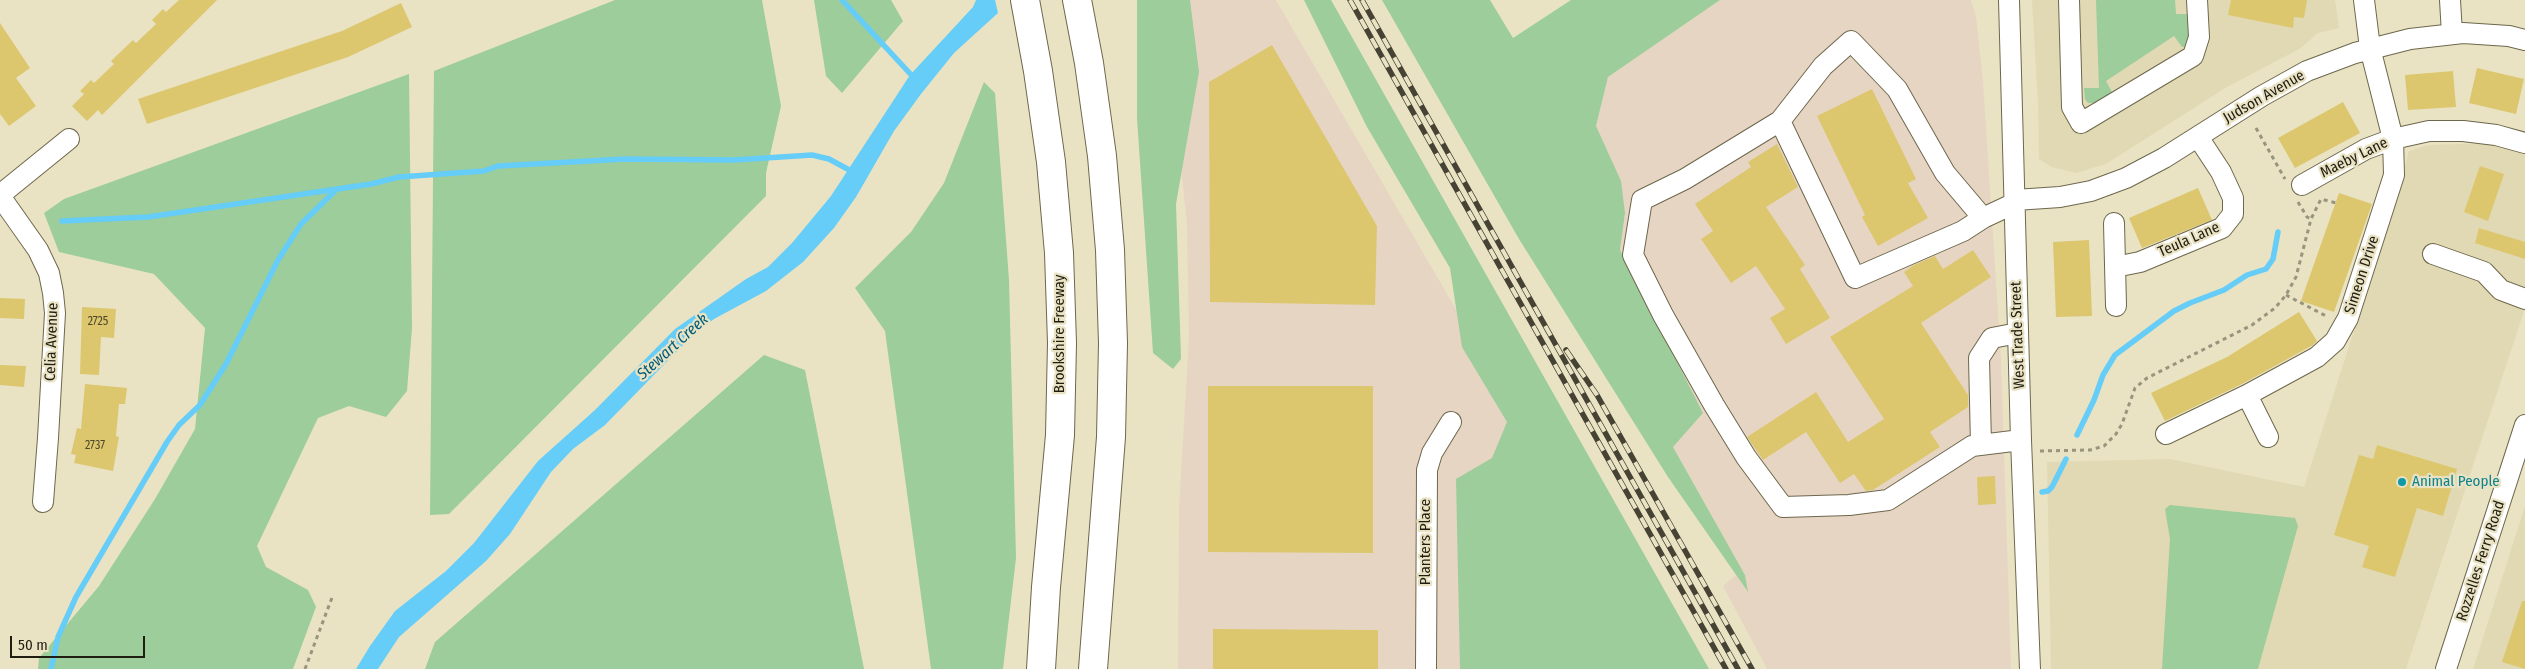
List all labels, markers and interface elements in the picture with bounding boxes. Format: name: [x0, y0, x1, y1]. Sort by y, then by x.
street label: Judson Avenue: [2220, 67, 2308, 127]
street label: Maeby Lane: [2317, 134, 2391, 182]
street label: Teula Lane: [2155, 218, 2223, 262]
street label: Simeon Drive: [2341, 234, 2383, 316]
street label: Brookshire Freeway: [1051, 275, 1069, 393]
street label: West Trade Street: [2007, 281, 2029, 389]
street label: Celia Avenue: [42, 302, 62, 382]
water label: Stewart Creek: [633, 310, 713, 384]
house number: 2725: [88, 315, 108, 329]
house number: 2737: [85, 439, 105, 453]
place label: Animal People: [2412, 473, 2500, 491]
marker: Animal People: [2396, 476, 2408, 488]
street label: Planters Place: [1417, 499, 1435, 585]
street label: Rozzelles Ferry Road: [2453, 499, 2509, 623]
scale bar: [12, 626, 148, 658]
text: 50 m: [18, 636, 48, 654]

